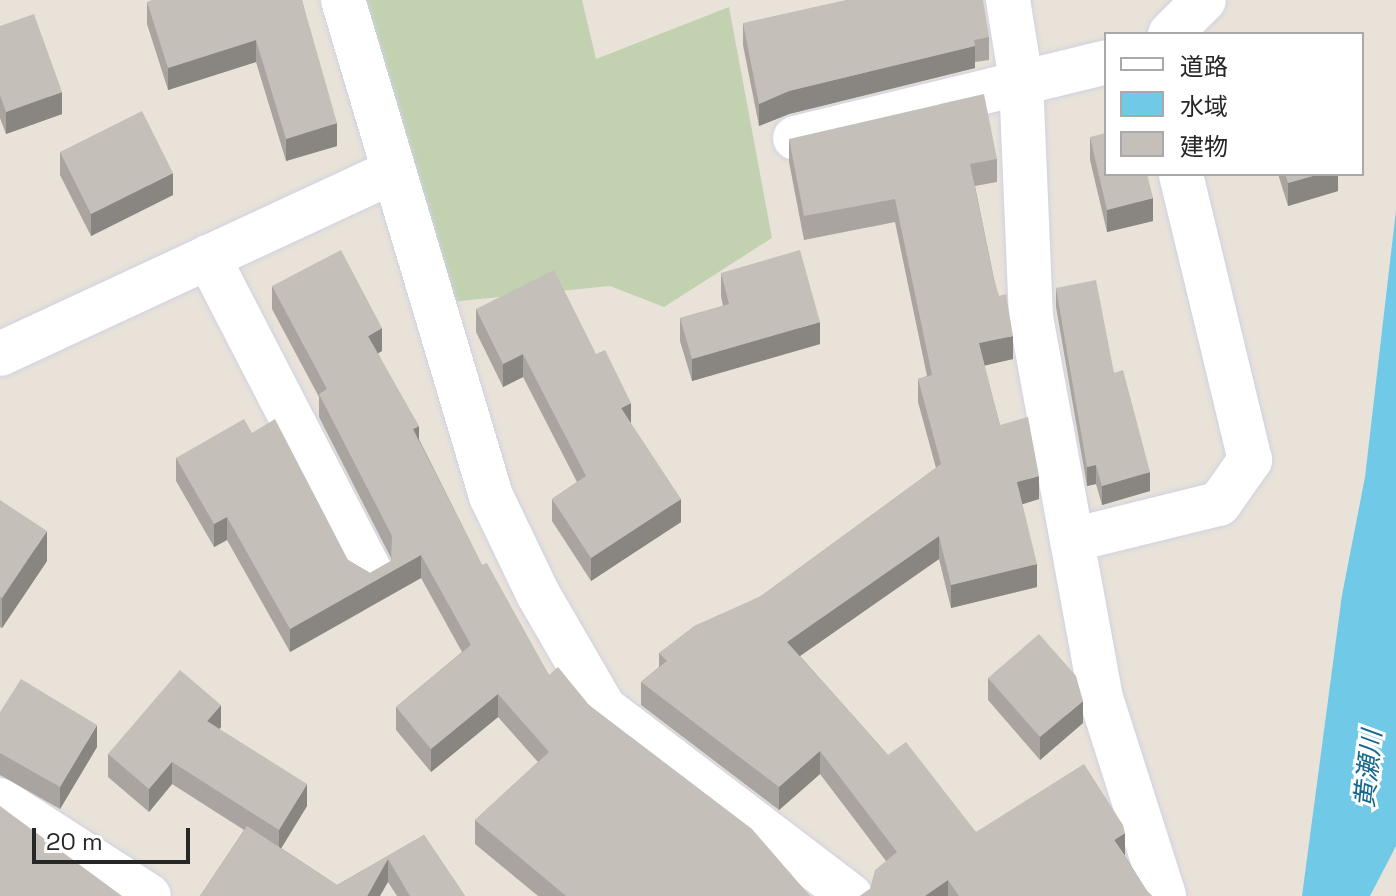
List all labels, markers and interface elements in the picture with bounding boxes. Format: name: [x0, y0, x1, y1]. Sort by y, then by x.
legend: [1104, 32, 1364, 176]
text: 道路: [1180, 51, 1228, 82]
text: 水域: [1180, 91, 1228, 122]
text: 建物: [1180, 131, 1228, 162]
water label: 黄瀬川: [1349, 729, 1389, 809]
scale bar: [36, 812, 194, 862]
text: 20 m: [46, 826, 103, 857]

